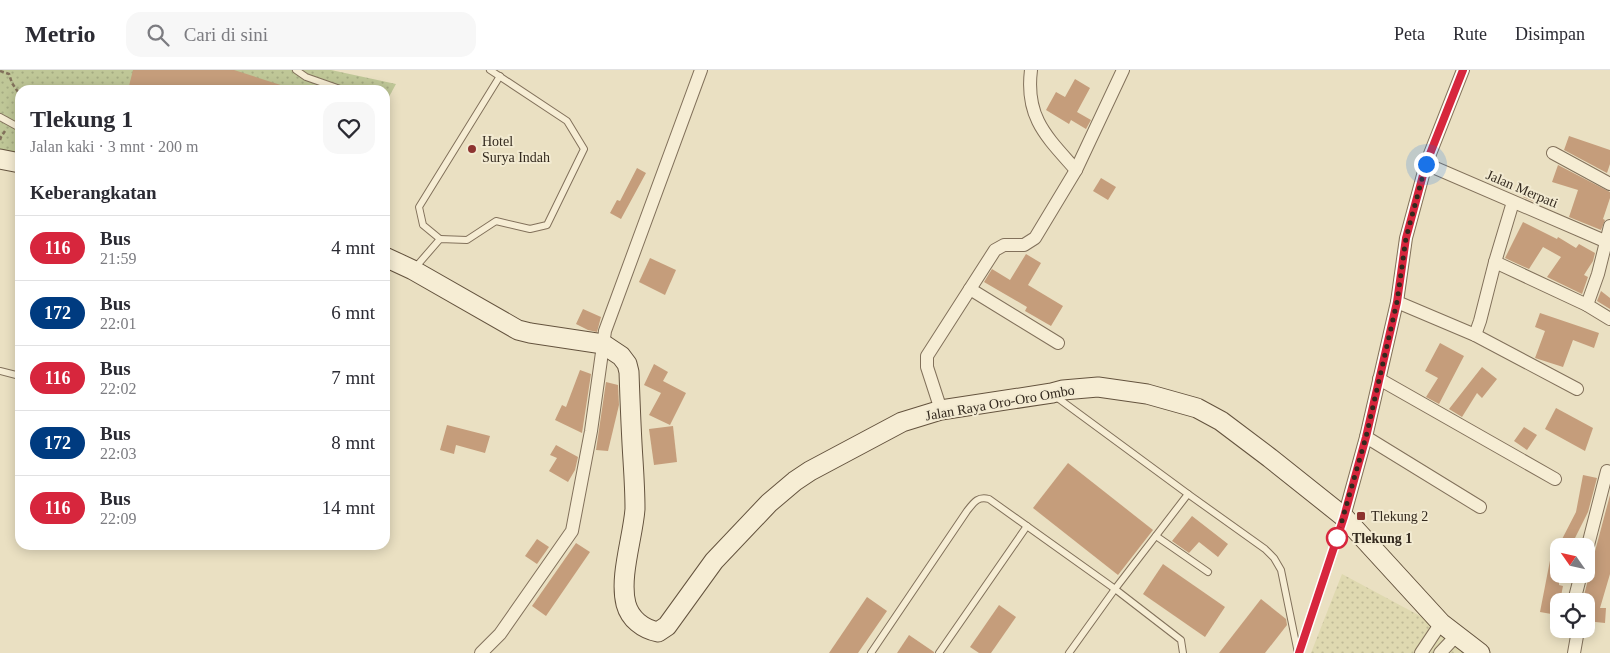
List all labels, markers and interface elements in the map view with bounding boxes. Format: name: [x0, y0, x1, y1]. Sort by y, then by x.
search box: [126, 12, 476, 57]
text: Metrio: [25, 21, 96, 47]
icon: search: [144, 21, 172, 49]
text: Cari di sini: [184, 24, 268, 45]
text: Peta: [1394, 24, 1425, 44]
text: Rute: [1453, 24, 1487, 44]
text: Disimpan: [1515, 24, 1585, 44]
button: heart: [323, 102, 375, 154]
text: Tlekung 1: [30, 106, 133, 132]
place label: Hotel Surya Indah: [482, 134, 550, 165]
text: Jalan kaki · 3 mnt · 200 m: [30, 138, 198, 155]
marker: Hotel Surya Indah: [466, 143, 478, 155]
your location: [1414, 152, 1439, 177]
street label: Jalan Merpati: [1484, 167, 1560, 211]
text: Keberangkatan: [30, 182, 157, 203]
text: Bus: [100, 228, 131, 249]
text: 4 mnt: [331, 237, 375, 258]
text: 116: [44, 238, 71, 258]
text: 21:59: [100, 250, 136, 267]
text: Bus: [100, 293, 131, 314]
text: 6 mnt: [331, 302, 375, 323]
text: 172: [44, 303, 71, 323]
text: 22:01: [100, 315, 136, 332]
text: Bus: [100, 358, 131, 379]
text: 7 mnt: [331, 367, 375, 388]
text: 116: [44, 368, 71, 388]
text: 22:02: [100, 380, 136, 397]
street label: Jalan Raya Oro-Oro Ombo: [924, 382, 1076, 424]
text: Bus: [100, 423, 131, 444]
text: 8 mnt: [331, 432, 375, 453]
text: 172: [44, 433, 71, 453]
text: 22:03: [100, 445, 136, 462]
text: Bus: [100, 488, 131, 509]
text: 14 mnt: [322, 497, 375, 518]
text: 116: [44, 498, 71, 518]
place label: Tlekung 2: [1371, 509, 1428, 524]
text: 22:09: [100, 510, 136, 527]
marker: Tlekung 2: [1355, 510, 1367, 522]
marker: Tlekung 1: [1326, 527, 1348, 549]
place label: Tlekung 1: [1352, 531, 1412, 546]
north arrow: [1550, 538, 1595, 582]
map controls: [1550, 538, 1595, 638]
button: locate: [1550, 593, 1595, 638]

